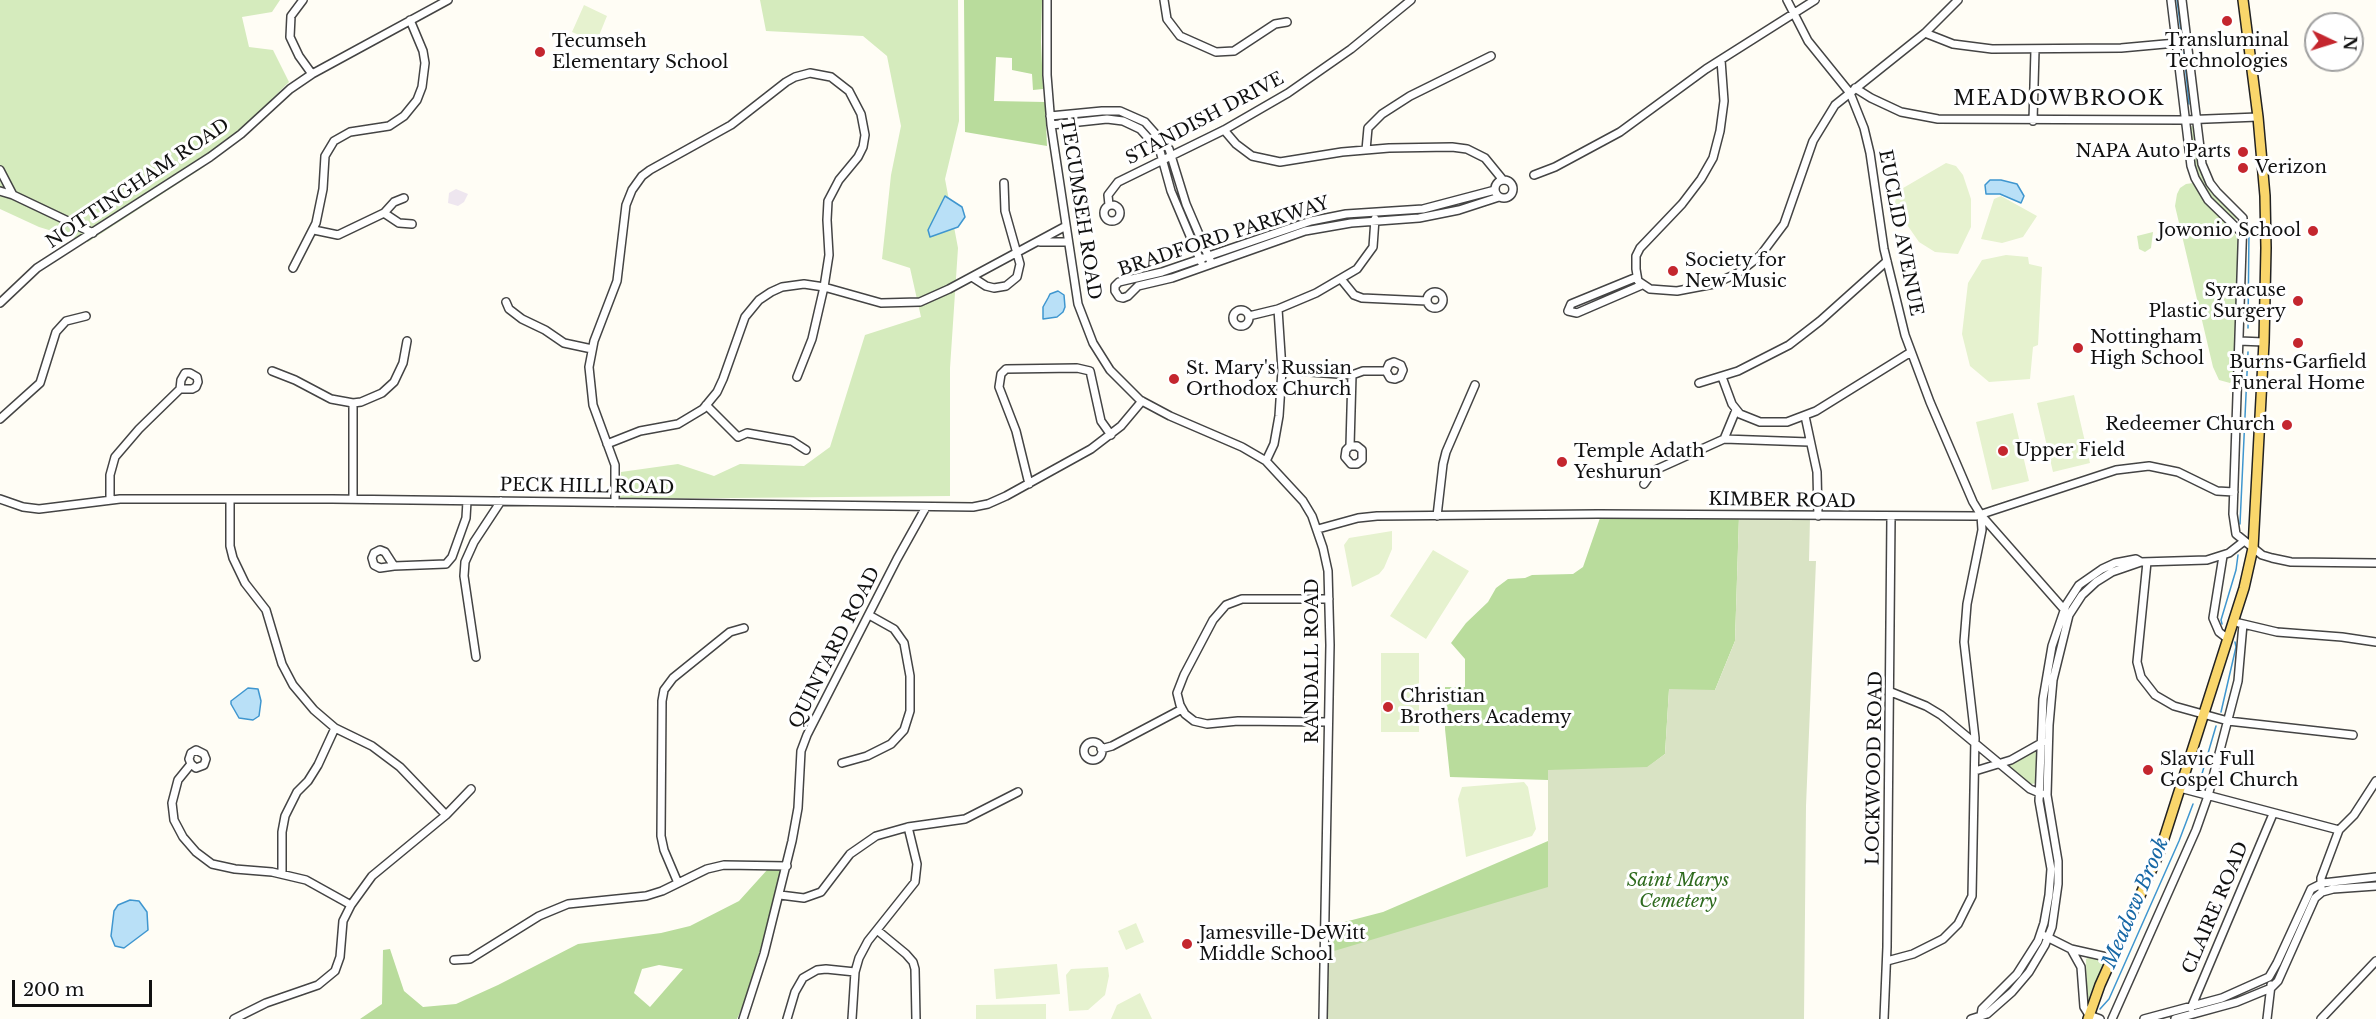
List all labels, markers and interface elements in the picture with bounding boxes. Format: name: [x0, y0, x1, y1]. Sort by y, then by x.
north arrow: [2304, 12, 2364, 72]
marker: Transluminal Technologies: [2220, 14, 2234, 28]
place label: Transluminal Technologies: [2165, 30, 2289, 72]
place label: Tecumseh Elementary School: [552, 31, 728, 74]
text: N: [2339, 35, 2360, 51]
marker: Tecumseh Elementary School: [533, 45, 547, 59]
street label: STANDISH DRIVE: [1122, 68, 1288, 170]
district label: MEADOWBROOK: [1953, 87, 2165, 111]
street label: NOTTINGHAM ROAD: [42, 115, 234, 253]
street label: TECUMSEH ROAD: [1055, 117, 1105, 301]
place label: NAPA Auto Parts: [2076, 141, 2231, 163]
marker: NAPA Auto Parts: [2236, 145, 2250, 159]
street label: EUCLID AVENUE: [1873, 148, 1927, 318]
place label: Verizon: [2255, 157, 2327, 179]
marker: Verizon: [2236, 161, 2250, 175]
street label: BRADFORD PARKWAY: [1116, 193, 1332, 281]
place label: Jowonio School: [2158, 220, 2301, 242]
marker: Jowonio School: [2306, 224, 2320, 238]
place label: Society for New Music: [1685, 250, 1787, 292]
marker: Society for New Music: [1666, 264, 1680, 278]
place label: Syracuse Plastic Surgery: [2149, 280, 2286, 322]
marker: Syracuse Plastic Surgery: [2291, 294, 2305, 308]
place label: Nottingham High School: [2090, 327, 2204, 370]
marker: Burns-Garfield Funeral Home: [2291, 336, 2305, 350]
marker: Nottingham High School: [2071, 341, 2085, 355]
place label: Burns-Garfield Funeral Home: [2229, 352, 2367, 394]
place label: St. Mary's Russian Orthodox Church: [1186, 358, 1352, 400]
marker: St. Mary's Russian Orthodox Church: [1167, 372, 1181, 386]
place label: Redeemer Church: [2105, 414, 2275, 436]
marker: Redeemer Church: [2280, 418, 2294, 432]
place label: Upper Field: [2015, 440, 2125, 462]
place label: Temple Adath Yeshurun: [1574, 441, 1705, 484]
marker: Upper Field: [1996, 444, 2010, 458]
marker: Temple Adath Yeshurun: [1555, 455, 1569, 469]
street label: PECK HILL ROAD: [499, 475, 675, 499]
street label: KIMBER ROAD: [1708, 489, 1856, 513]
street label: QUINTARD ROAD: [785, 564, 885, 732]
street label: RANDALL ROAD: [1302, 578, 1324, 744]
street label: LOCKWOOD ROAD: [1863, 671, 1887, 865]
place label: Christian Brothers Academy: [1400, 686, 1572, 728]
marker: Christian Brothers Academy: [1381, 700, 1395, 714]
place label: Slavic Full Gospel Church: [2160, 749, 2298, 792]
marker: Slavic Full Gospel Church: [2141, 763, 2155, 777]
water label: Meadow Brook: [2098, 834, 2174, 972]
street label: CLAIRE ROAD: [2178, 839, 2254, 977]
park label: Saint Marys Cemetery: [1627, 870, 1729, 912]
place label: Jamesville-DeWitt Middle School: [1199, 923, 1366, 966]
marker: Jamesville-DeWitt Middle School: [1180, 937, 1194, 951]
scale bar: [15, 968, 154, 1006]
text: 200 m: [23, 979, 84, 1001]

